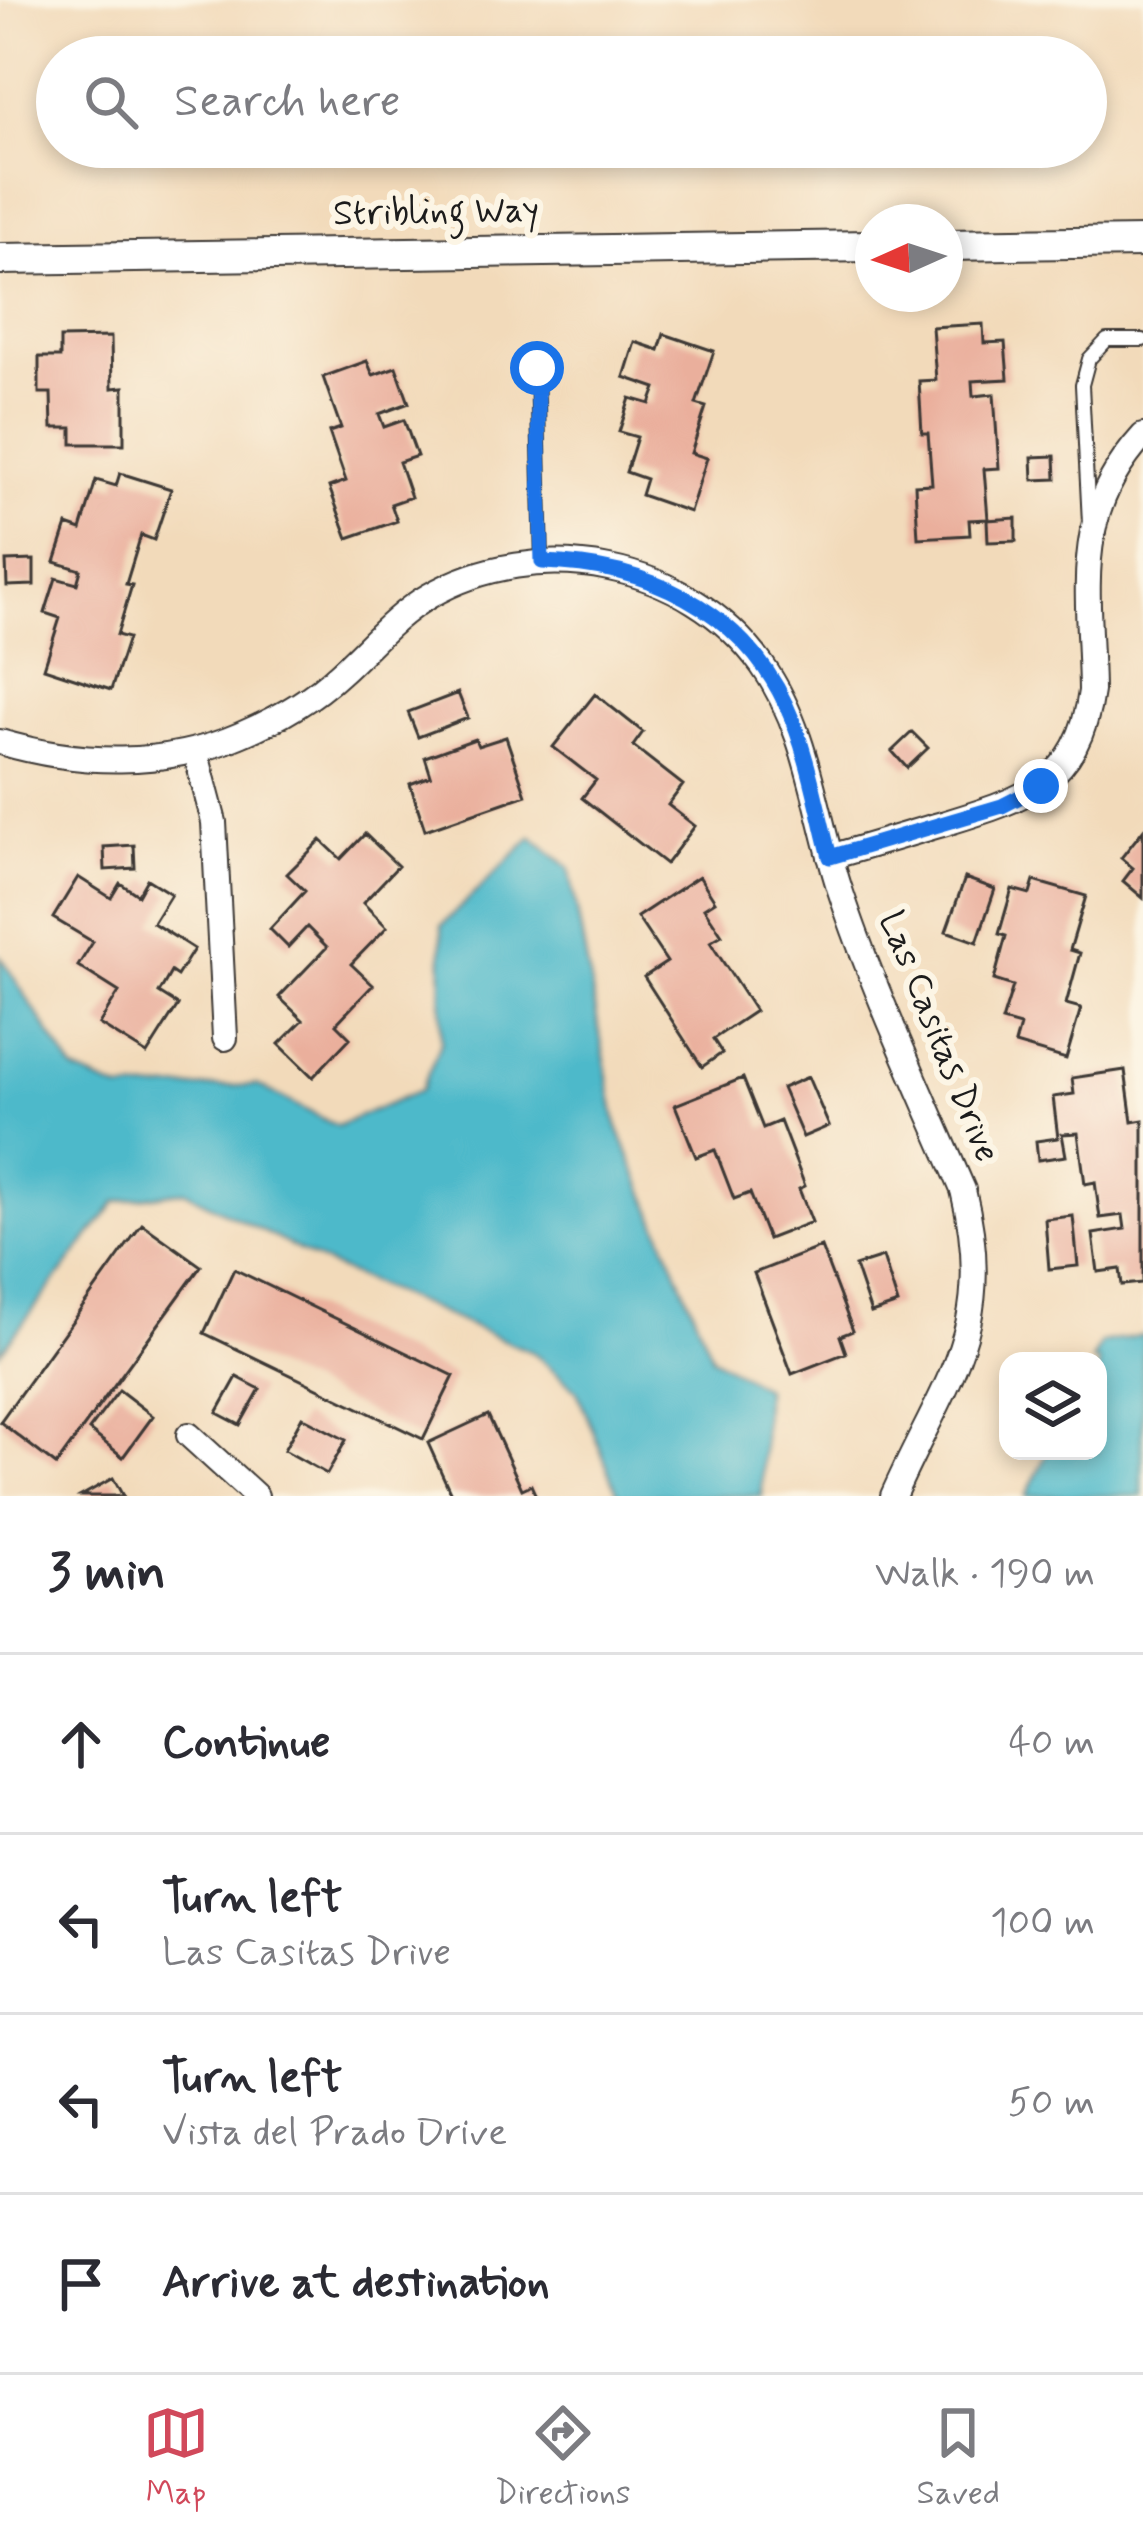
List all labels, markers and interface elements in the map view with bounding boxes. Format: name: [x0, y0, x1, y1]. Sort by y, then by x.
search box: [36, 36, 1107, 168]
icon: search: [78, 69, 144, 135]
text: Search here: [174, 73, 401, 132]
street label: Stribling Way: [333, 188, 539, 241]
north arrow: [855, 204, 963, 312]
route start: [510, 341, 564, 395]
route end: [1014, 759, 1068, 813]
street label: Las Casitas Drive: [866, 905, 1010, 1169]
map controls: [999, 1352, 1107, 1460]
button: layers: [999, 1352, 1107, 1460]
text: 3 min: [48, 1541, 166, 1607]
text: Walk · 190 m: [875, 1549, 1095, 1600]
icon: ahead: [48, 1711, 114, 1777]
text: Continue: [162, 1714, 330, 1773]
text: 40 m: [1008, 1718, 1095, 1769]
text: Turn left: [162, 1869, 342, 1928]
icon: left: [48, 1891, 114, 1957]
text: 100 m: [990, 1898, 1095, 1949]
text: Las Casitas Drive: [162, 1928, 451, 1979]
text: Turn left: [162, 2049, 342, 2108]
icon: left: [48, 2071, 114, 2137]
text: 50 m: [1008, 2078, 1095, 2129]
text: Vista del Prado Drive: [162, 2108, 507, 2159]
icon: arrive: [48, 2251, 114, 2317]
text: Arrive at destination: [162, 2254, 550, 2313]
tab: Map: [143, 2400, 209, 2516]
tab: Directions: [495, 2400, 631, 2516]
tab: Saved: [917, 2400, 1000, 2516]

